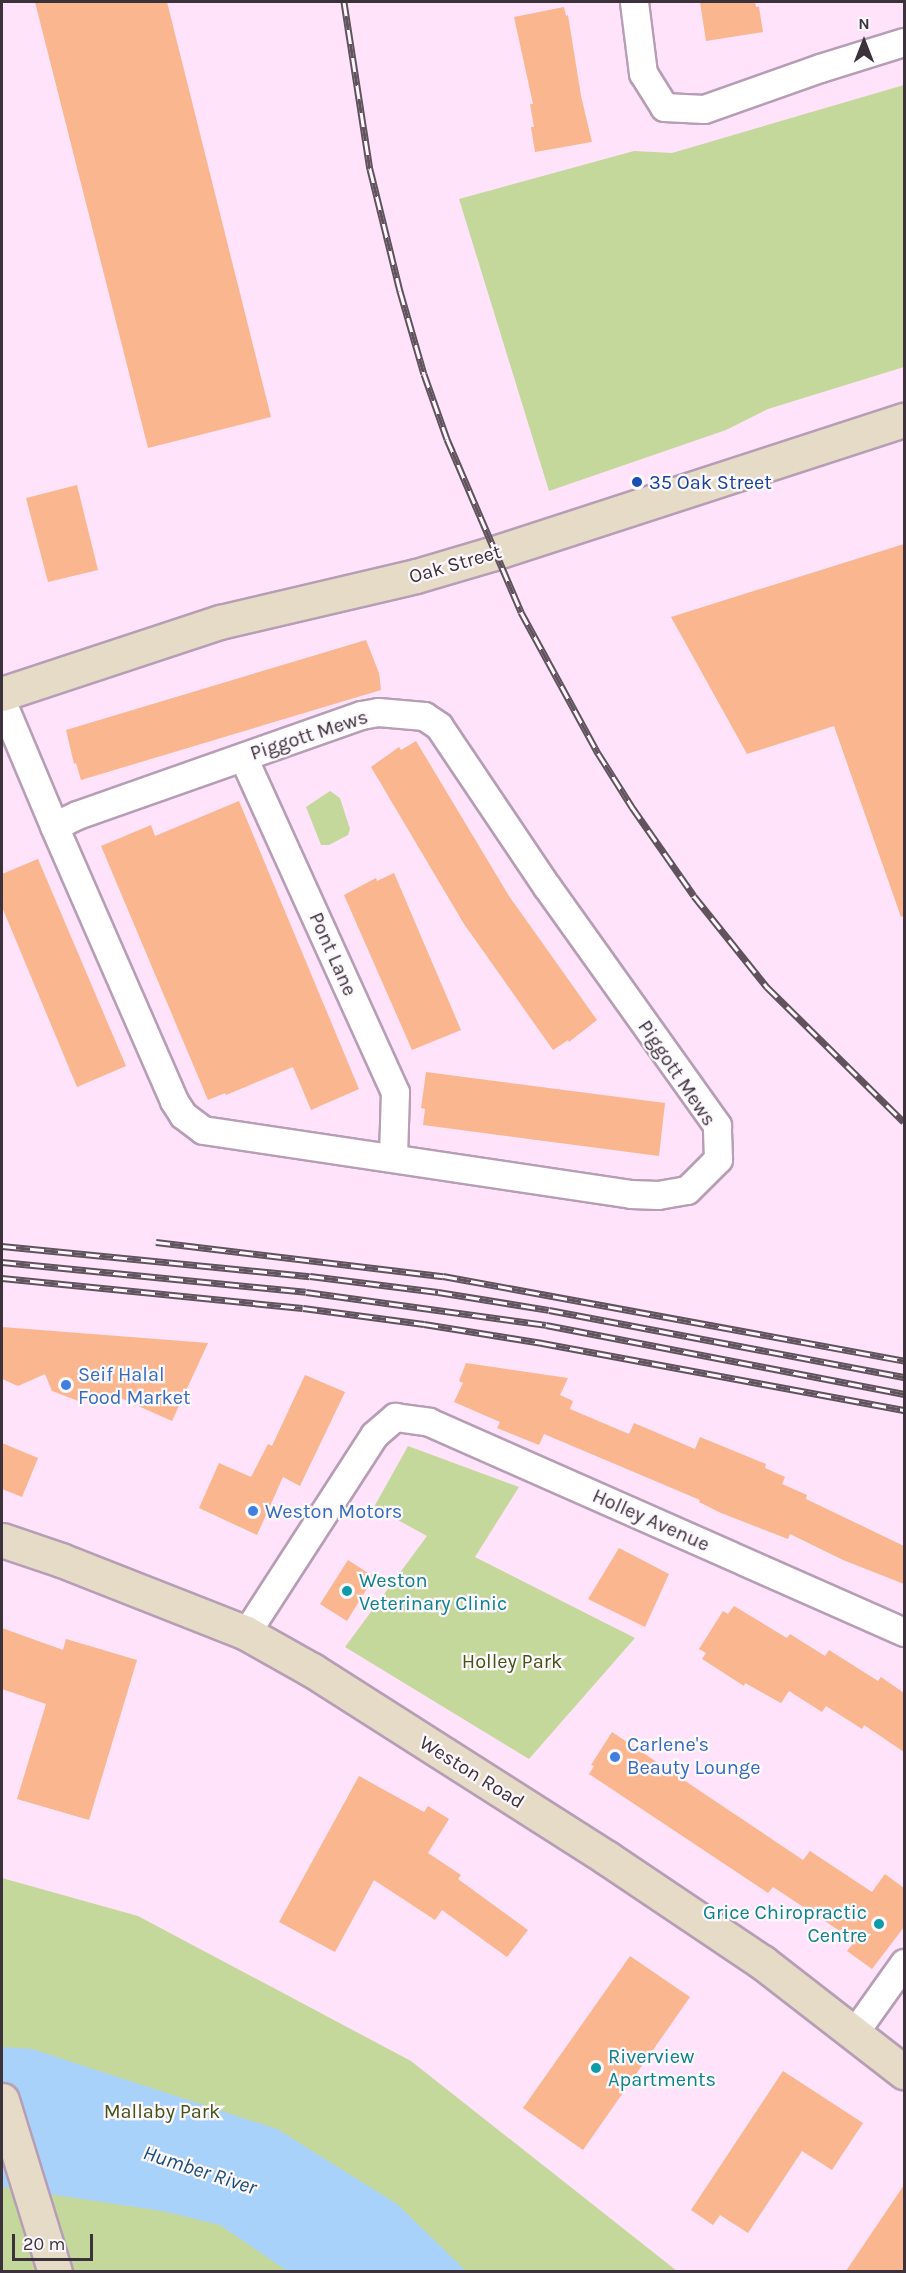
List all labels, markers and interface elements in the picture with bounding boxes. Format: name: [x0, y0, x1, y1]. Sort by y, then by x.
north arrow: [834, 12, 894, 72]
text: N: [858, 14, 870, 33]
place label: 35 Oak Street: [649, 470, 772, 494]
marker: 35 Oak Street: [630, 475, 644, 489]
street label: Oak Street: [406, 539, 504, 589]
street label: Piggott Mews: [247, 705, 371, 765]
street label: Pont Lane: [304, 908, 362, 1000]
street label: Piggott Mews: [633, 1015, 721, 1131]
place label: Seif Halal Food Market: [78, 1362, 191, 1409]
marker: Seif Halal Food Market: [59, 1378, 73, 1392]
street label: Holley Avenue: [589, 1483, 713, 1557]
place label: Weston Motors: [265, 1499, 402, 1523]
marker: Weston Motors: [246, 1504, 260, 1518]
place label: Weston Veterinary Clinic: [359, 1568, 507, 1615]
marker: Weston Veterinary Clinic: [340, 1584, 354, 1598]
park label: Holley Park: [462, 1649, 562, 1673]
street label: Weston Road: [415, 1730, 529, 1814]
place label: Carlene's Beauty Lounge: [627, 1733, 760, 1780]
marker: Carlene's Beauty Lounge: [608, 1750, 622, 1764]
place label: Grice Chiropractic Centre: [703, 1900, 867, 1947]
marker: Grice Chiropractic Centre: [872, 1917, 886, 1931]
place label: Riverview Apartments: [608, 2044, 716, 2091]
marker: Riverview Apartments: [589, 2061, 603, 2075]
park label: Mallaby Park: [104, 2099, 220, 2123]
water label: Humber River: [140, 2140, 260, 2200]
scale bar: [15, 2222, 96, 2260]
text: 20 m: [23, 2233, 65, 2255]

